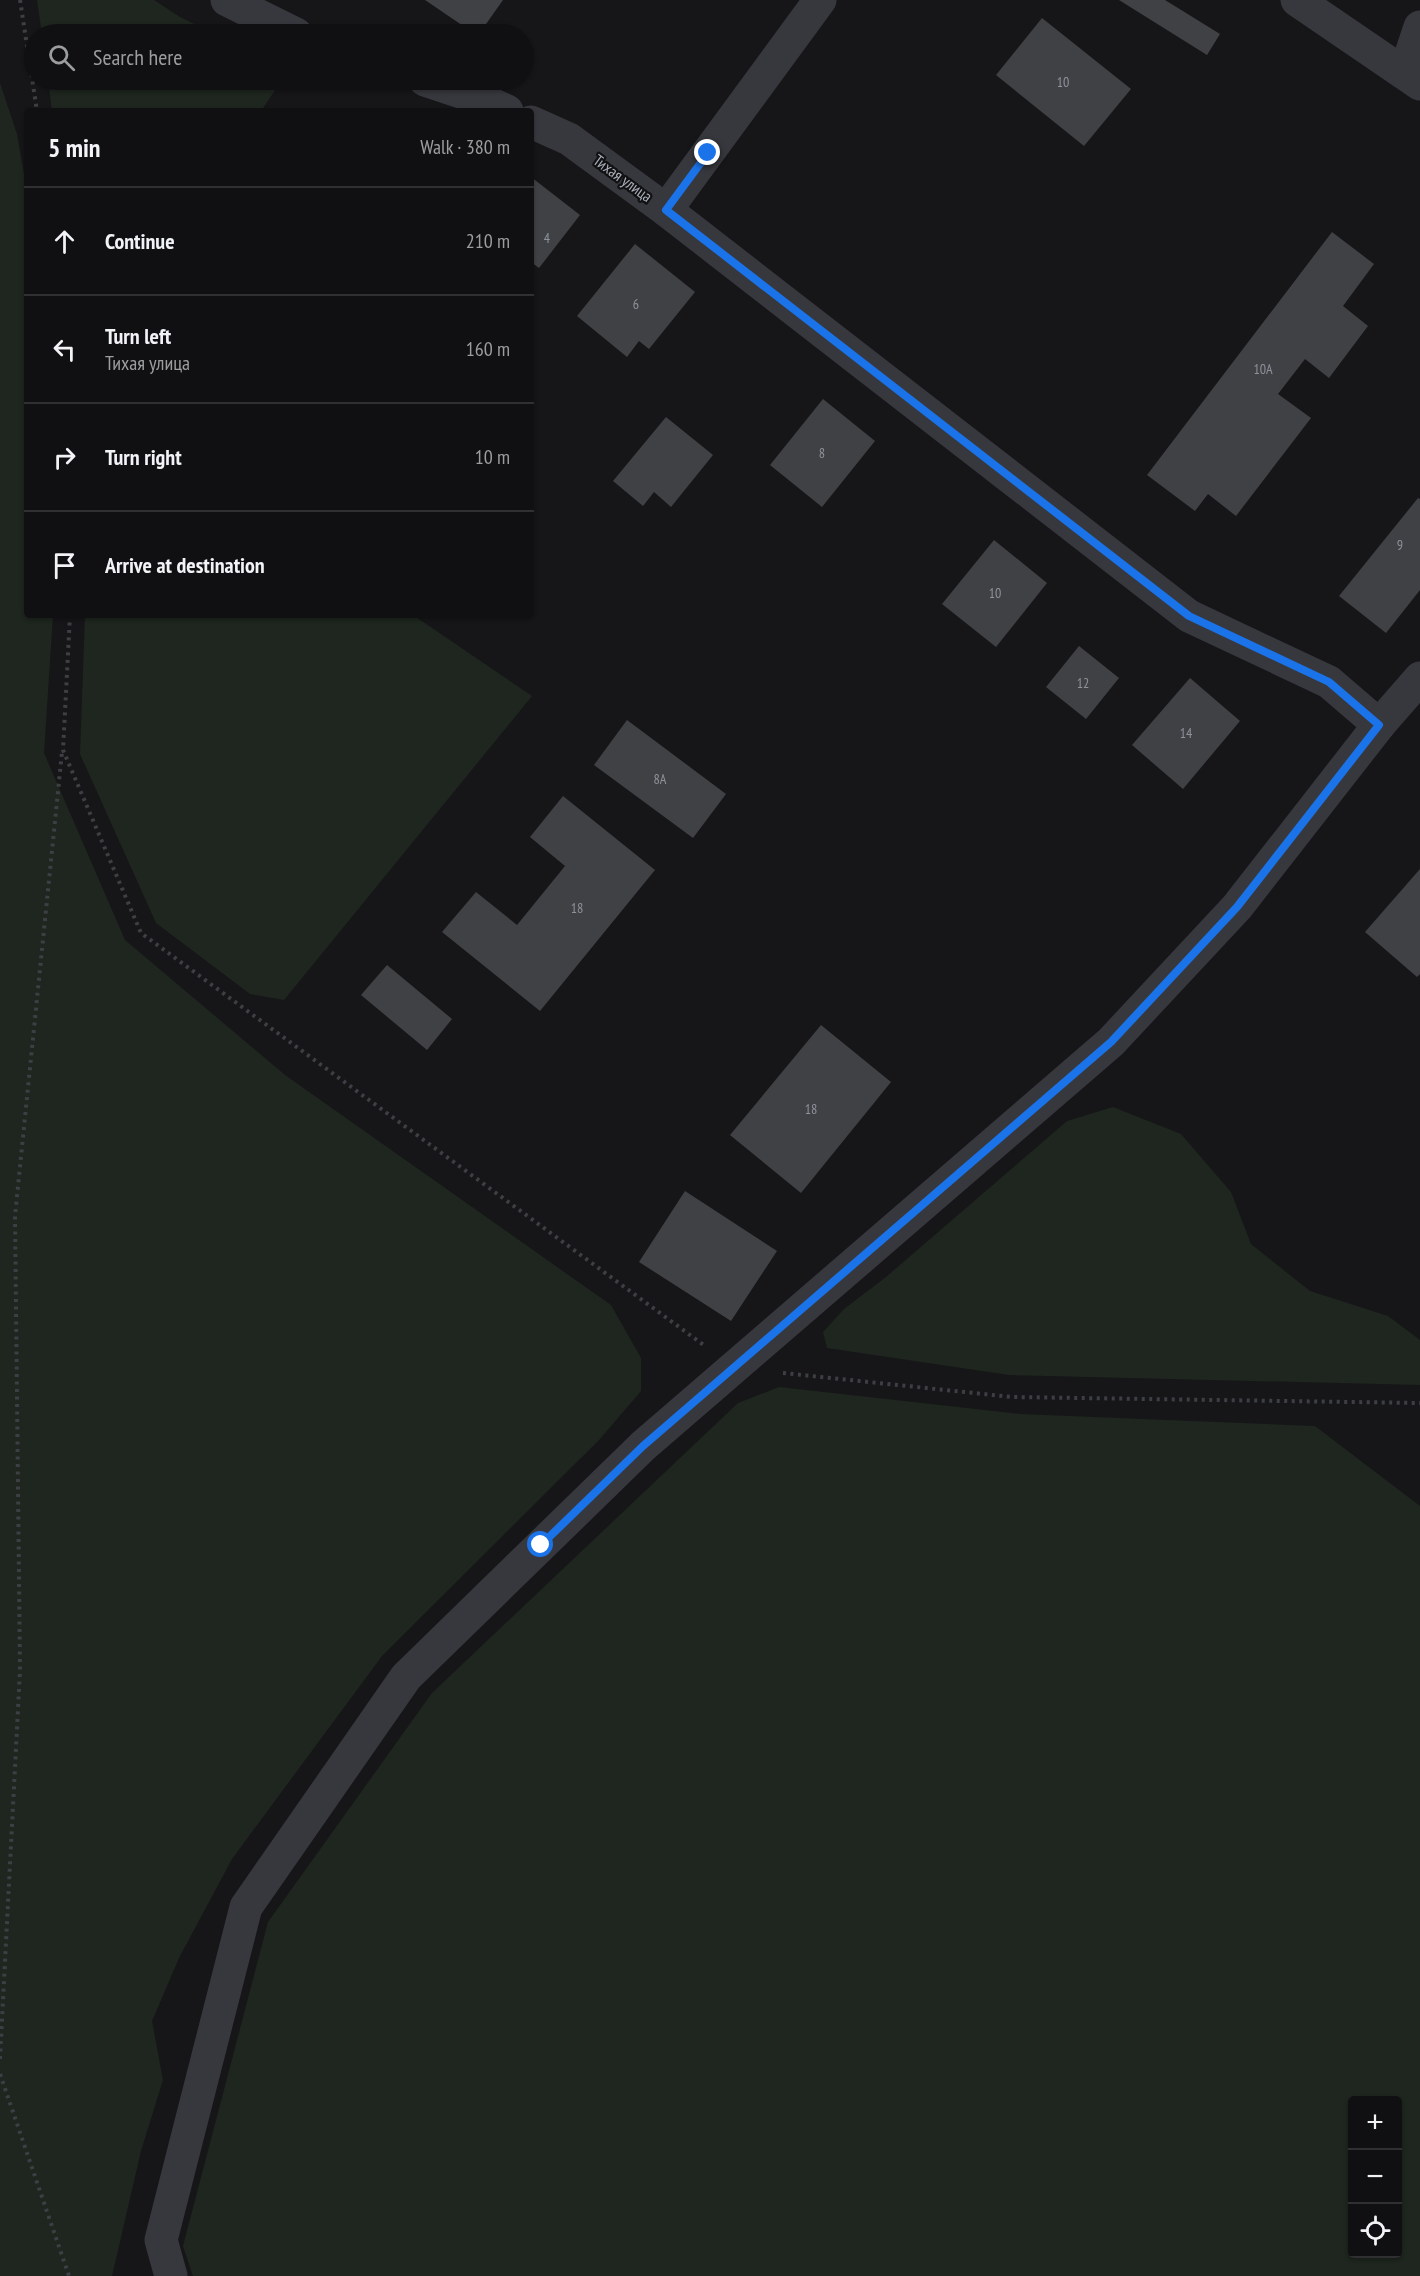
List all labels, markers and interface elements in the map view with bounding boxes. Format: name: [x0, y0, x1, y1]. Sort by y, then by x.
search box: [24, 24, 534, 90]
icon: search: [45, 41, 78, 74]
text: Search here: [93, 43, 182, 71]
house number: 10: [1057, 73, 1069, 91]
text: 5 min: [48, 131, 101, 164]
text: Walk · 380 m: [420, 134, 510, 160]
route end: [694, 139, 720, 165]
street label: Тихая улица: [590, 150, 656, 206]
icon: ahead: [48, 225, 81, 258]
text: Continue: [105, 227, 175, 255]
text: 210 m: [466, 228, 510, 254]
house number: 4: [544, 229, 551, 247]
house number: 6: [633, 295, 639, 313]
text: Turn left: [105, 322, 171, 350]
icon: left: [48, 333, 81, 366]
text: 160 m: [466, 336, 510, 362]
text: Тихая улица: [105, 350, 190, 376]
house number: 10А: [1253, 360, 1273, 378]
icon: right: [48, 441, 81, 474]
text: Turn right: [105, 443, 182, 471]
text: 10 m: [475, 444, 510, 470]
house number: 8: [819, 444, 825, 462]
house number: 9: [1397, 536, 1403, 554]
icon: arrive: [48, 549, 81, 582]
text: Arrive at destination: [105, 551, 265, 579]
house number: 10: [989, 584, 1001, 602]
house number: 12: [1077, 674, 1089, 692]
house number: 14: [1180, 724, 1193, 742]
house number: 8А: [654, 770, 667, 788]
house number: 18: [571, 899, 583, 917]
house number: 18: [805, 1100, 817, 1118]
route start: [527, 1531, 553, 1557]
map controls: [1348, 2096, 1402, 2258]
button: +: [1348, 2096, 1402, 2150]
button: −: [1348, 2150, 1402, 2204]
button: locate: [1348, 2204, 1402, 2258]

